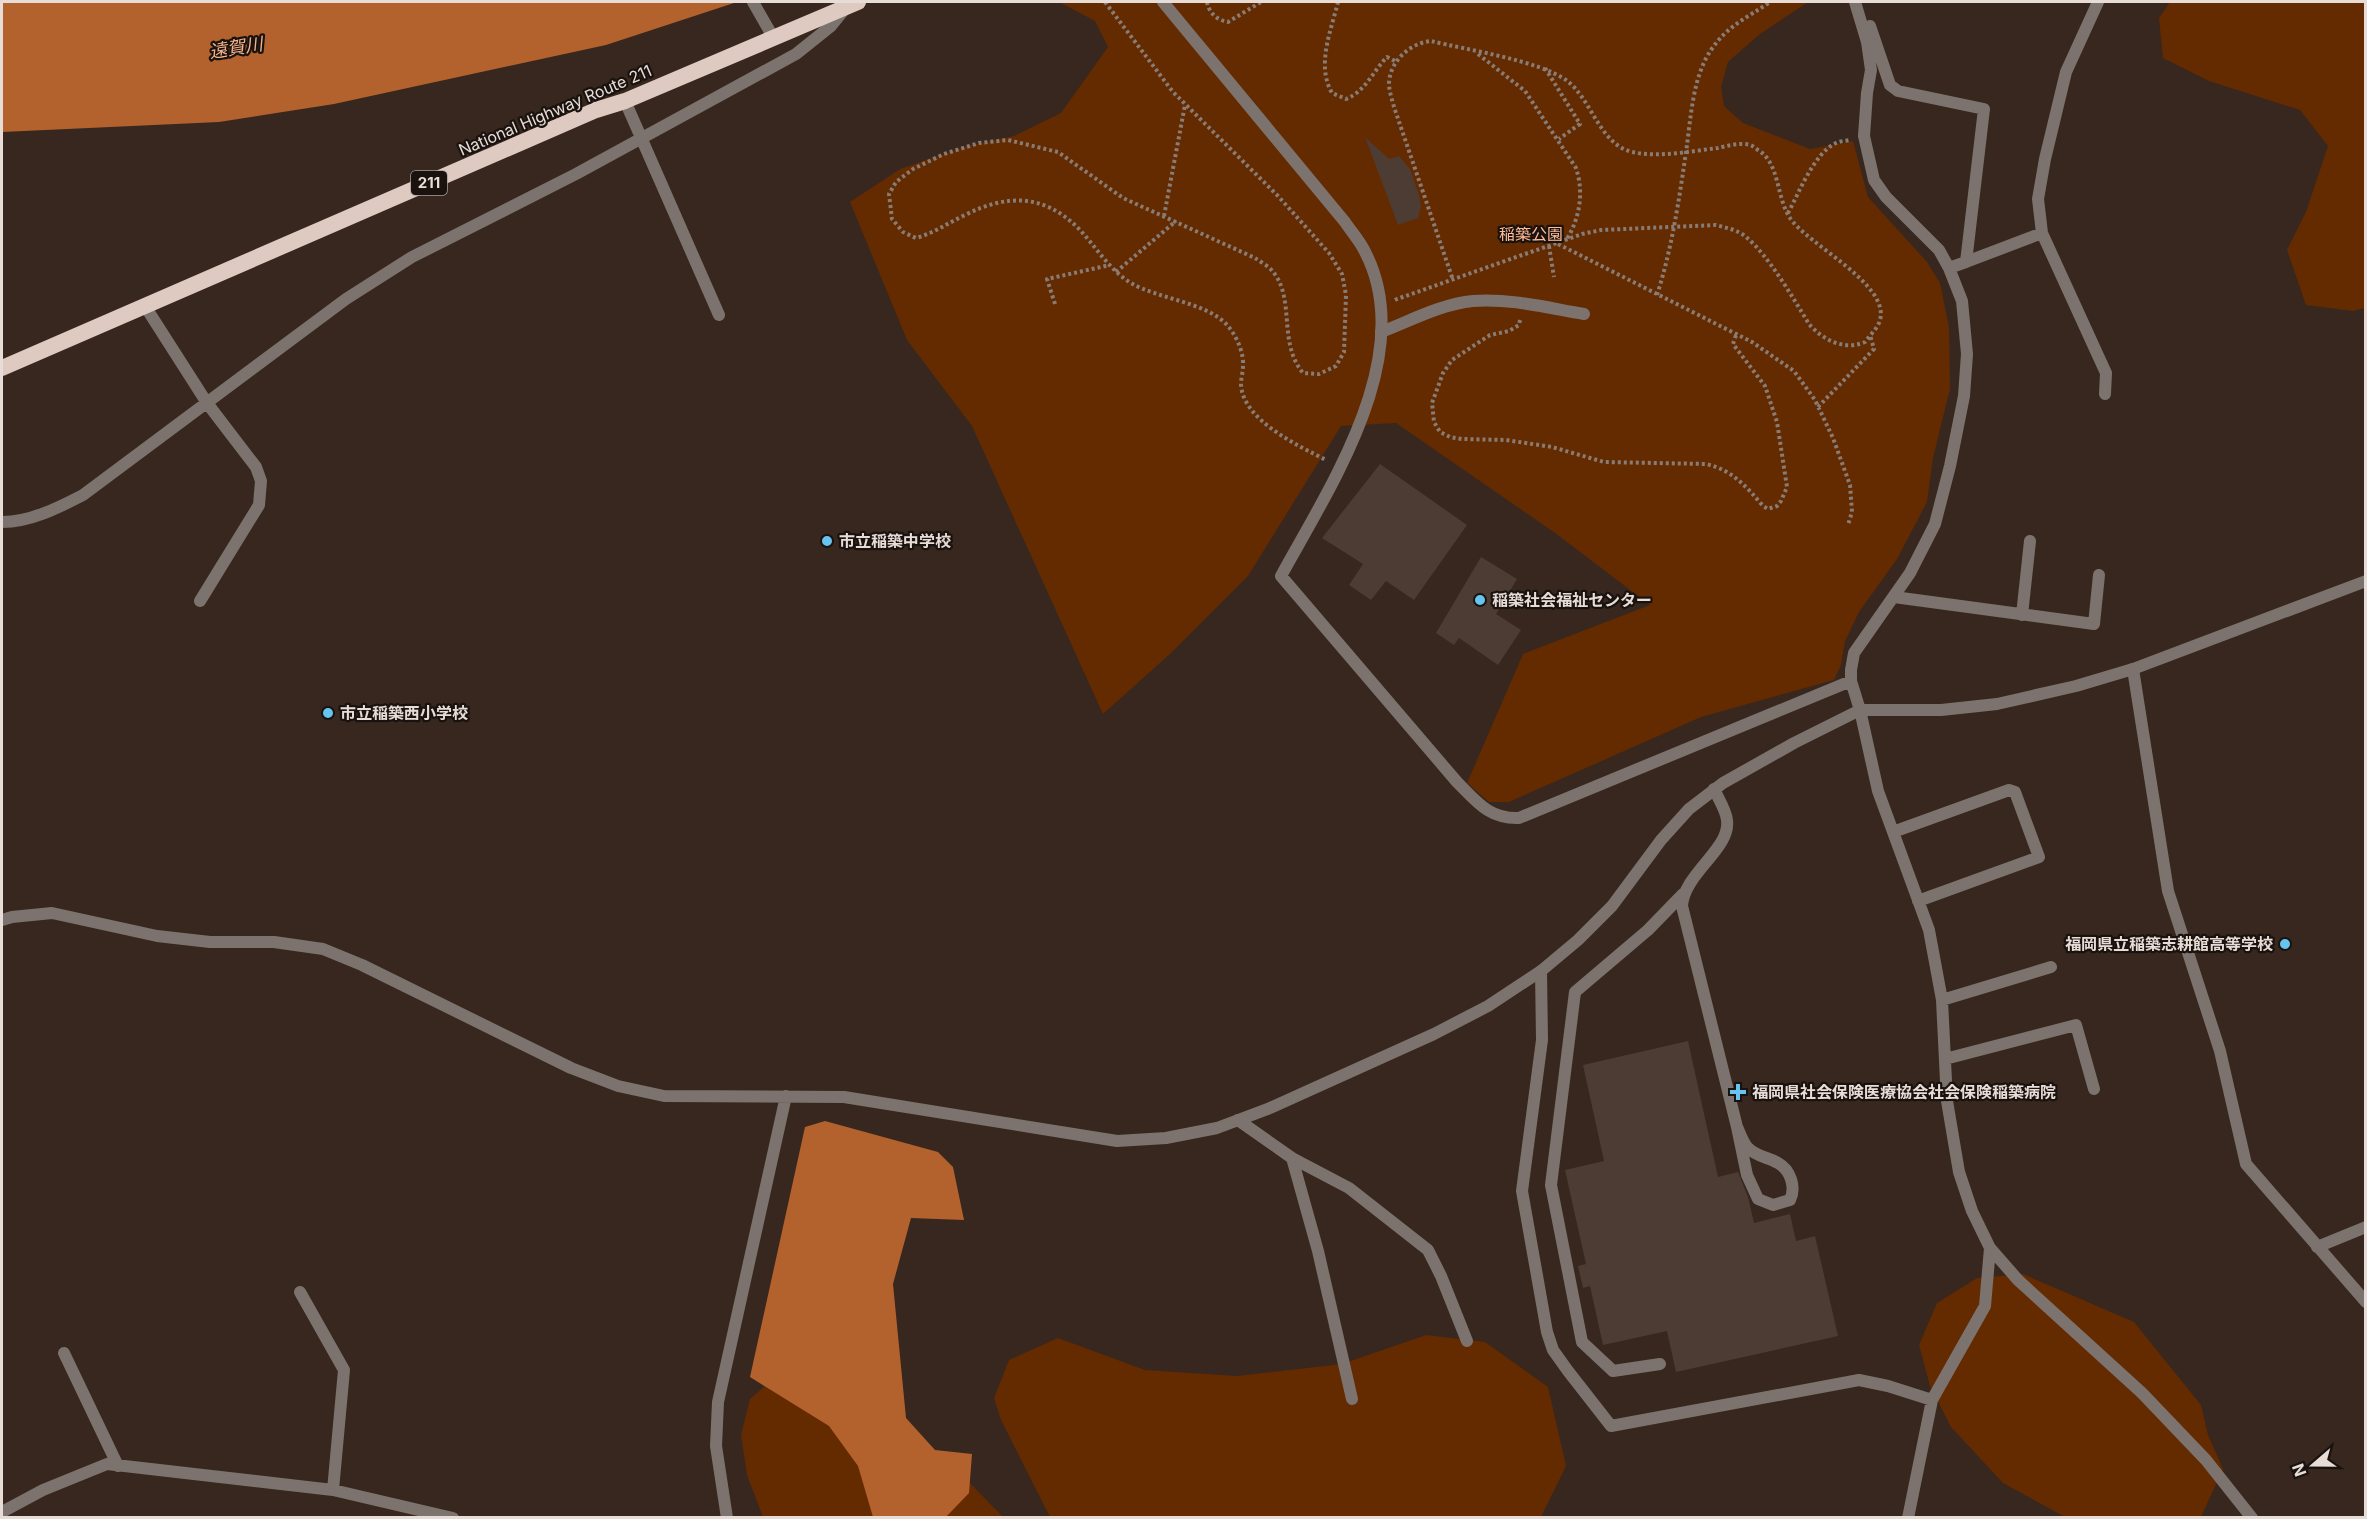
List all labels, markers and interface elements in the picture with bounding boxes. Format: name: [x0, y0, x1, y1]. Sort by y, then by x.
water label: 遠賀川: [208, 33, 266, 62]
street label: National Highway Route 211: [455, 60, 655, 160]
road number: 211: [411, 171, 447, 195]
park label: 稲築公園: [1499, 224, 1563, 244]
place label: 市立稲築中学校: [839, 531, 951, 551]
marker: 市立稲築中学校: [820, 534, 834, 548]
place label: 稲築社会福祉センター: [1492, 590, 1652, 610]
marker: 稲築社会福祉センター: [1473, 593, 1487, 607]
place label: 市立稲築西小学校: [340, 703, 468, 723]
marker: 市立稲築西小学校: [321, 706, 335, 720]
place label: 福岡県立稲築志耕館高等学校: [2065, 934, 2273, 954]
marker: 福岡県立稲築志耕館高等学校: [2278, 937, 2292, 951]
place label: 福岡県社会保険医療協会社会保険稲築病院: [1752, 1082, 2056, 1102]
marker: 福岡県社会保険医療協会社会保険稲築病院: [1729, 1083, 1747, 1101]
north arrow: [2283, 1435, 2343, 1495]
text: N: [2287, 1461, 2310, 1479]

